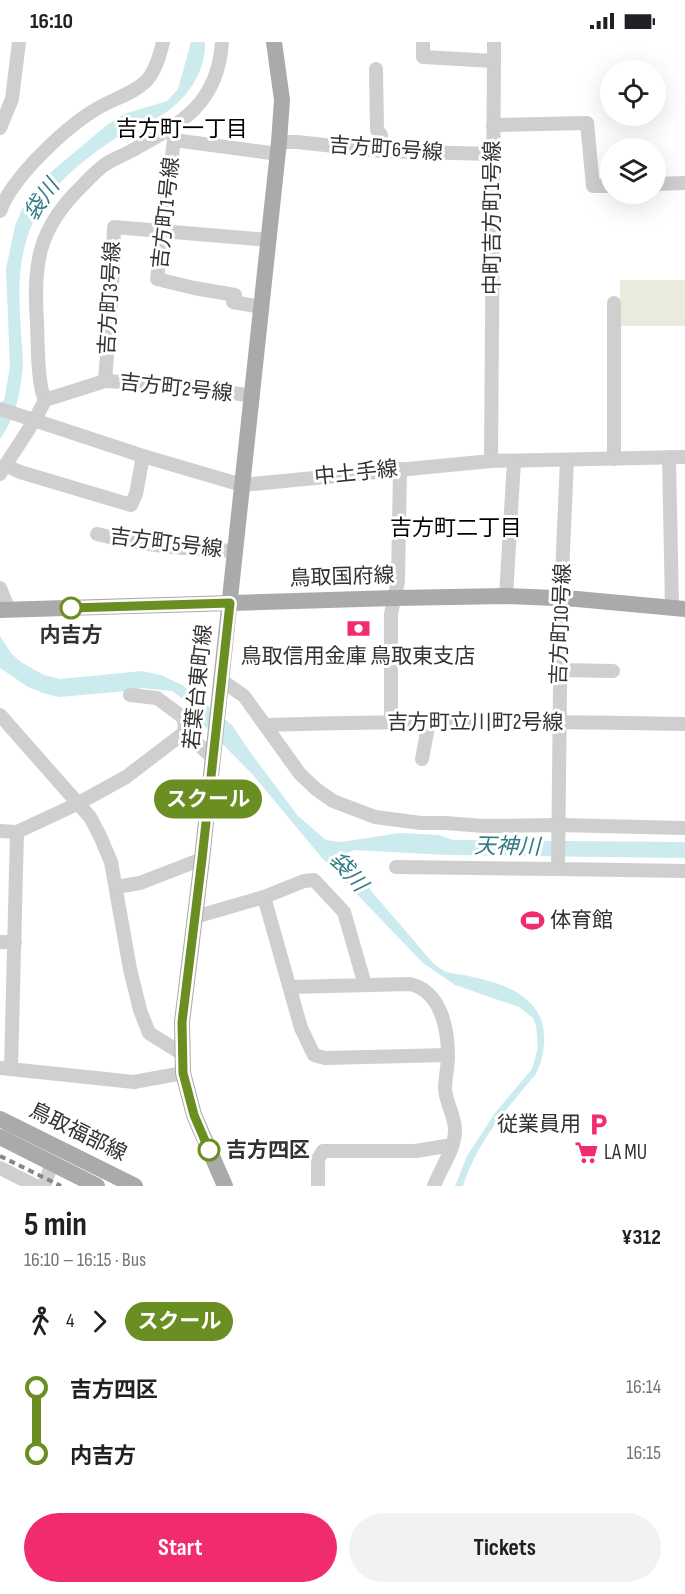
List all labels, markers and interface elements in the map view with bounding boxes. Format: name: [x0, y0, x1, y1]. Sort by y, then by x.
text: 16:10: [30, 8, 73, 35]
map controls: [600, 60, 666, 204]
button: locate: [600, 60, 666, 126]
district label: 吉方町一丁目: [116, 116, 248, 143]
street label: 吉方町6号線: [328, 133, 444, 165]
button: layers: [600, 138, 666, 204]
street label: 中町吉方町1号線: [480, 141, 505, 295]
street label: 吉方町1号線: [148, 156, 184, 270]
water label: 袋川: [18, 173, 67, 226]
street label: 吉方町3号線: [95, 241, 125, 355]
street label: 吉方町2号線: [118, 370, 234, 406]
street label: 中土手線: [313, 456, 399, 490]
district label: 吉方町二丁目: [390, 515, 522, 542]
street label: 吉方町5号線: [108, 524, 224, 562]
street label: 鳥取国府線: [289, 563, 395, 591]
street label: 吉方町10号線: [546, 563, 576, 685]
marker: 内吉方: [60, 597, 82, 619]
bank icon: 鳥取信用金庫 鳥取東支店: [345, 615, 371, 641]
place label: 内吉方: [40, 623, 103, 648]
street label: 若葉台東町線: [179, 623, 217, 751]
place label: 鳥取信用金庫 鳥取東支店: [241, 644, 475, 669]
street label: 吉方町立川町2号線: [387, 710, 563, 735]
line badge: スクール: [166, 780, 250, 819]
text: スクール: [166, 787, 250, 812]
water label: 天神川: [474, 833, 542, 861]
water label: 袋川: [323, 847, 374, 899]
sports icon: 体育館: [519, 907, 545, 933]
place label: 体育館: [550, 908, 613, 933]
street label: 鳥取福部線: [25, 1098, 131, 1166]
parking icon: 従業員用: [586, 1111, 612, 1137]
place label: 従業員用: [497, 1112, 581, 1137]
place label: 吉方四区: [226, 1138, 310, 1163]
marker: 吉方四区: [198, 1139, 220, 1161]
supermarket icon: LA MU: [573, 1139, 599, 1165]
place label: LA MU: [604, 1140, 647, 1165]
text: 5 min: [24, 1205, 87, 1245]
text: ¥312: [621, 1224, 661, 1251]
text: 16:10 – 16:15 · Bus: [24, 1248, 146, 1272]
icon: walk: [24, 1305, 57, 1338]
icon: forward: [83, 1305, 116, 1338]
text: 4: [66, 1309, 74, 1333]
text: スクール: [137, 1309, 221, 1334]
text: 16:14: [626, 1375, 661, 1399]
text: 吉方四区: [70, 1377, 158, 1404]
text: 16:15: [626, 1441, 661, 1465]
text: 内吉方: [70, 1443, 136, 1470]
button: Start: [24, 1513, 337, 1582]
button: Tickets: [349, 1513, 661, 1582]

